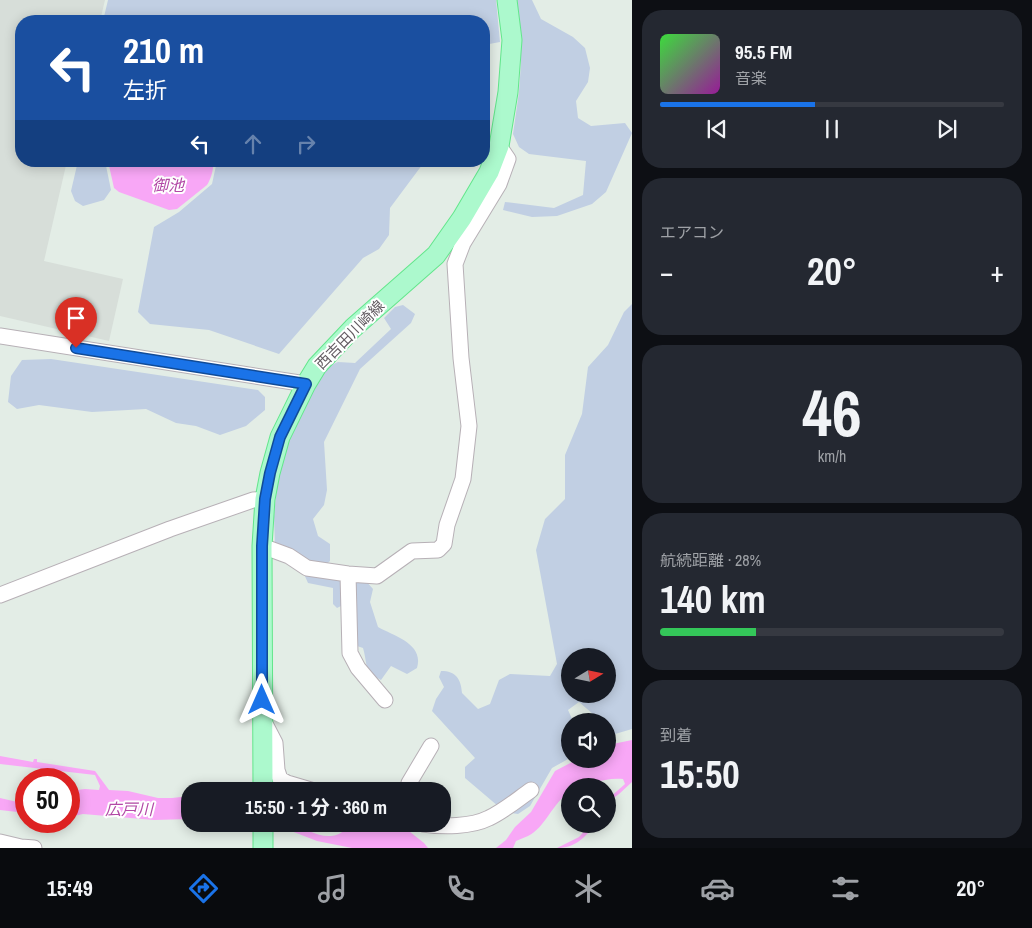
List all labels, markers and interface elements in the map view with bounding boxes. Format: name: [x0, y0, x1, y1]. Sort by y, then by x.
text: 210 m: [123, 27, 204, 74]
icon: left: [40, 35, 105, 100]
text: 95.5 FM: [735, 39, 792, 65]
text: 音楽: [735, 67, 767, 89]
text: 左折: [123, 75, 167, 105]
icon: previous: [703, 115, 731, 143]
icon: pause: [818, 115, 846, 143]
icon: next: [933, 115, 961, 143]
icon: left: [186, 130, 214, 158]
icon: ahead: [239, 130, 267, 158]
icon: right: [292, 130, 320, 158]
water label: 御池: [152, 174, 186, 196]
text: エアコン: [660, 221, 724, 243]
text: 20°: [807, 246, 857, 297]
text: −: [660, 253, 673, 291]
text: +: [991, 253, 1004, 291]
street label: 西吉田川崎線: [310, 295, 389, 374]
pin: [55, 297, 97, 348]
icon: arrive: [62, 304, 90, 332]
text: 46: [802, 369, 862, 456]
text: km/h: [818, 445, 846, 467]
text: 航続距離 · 28%: [660, 549, 761, 571]
text: 140 km: [660, 574, 766, 625]
north arrow: [561, 648, 616, 702]
map controls: [561, 648, 616, 833]
position arrow: [235, 673, 287, 725]
button: sound: [561, 713, 616, 768]
text: 到着: [660, 724, 692, 746]
text: 15:50: [660, 749, 740, 800]
speed limit sign: 50: [15, 768, 80, 833]
button: search: [561, 778, 616, 833]
text: 15:50 · 1 分 · 360 m: [245, 794, 387, 820]
water label: 広戸川: [105, 798, 155, 820]
icon: directions: [186, 871, 221, 906]
icon: music: [315, 871, 350, 906]
icon: phone: [443, 871, 478, 906]
icon: climate: [571, 871, 606, 906]
icon: car: [700, 871, 735, 906]
icon: filters: [828, 871, 863, 906]
text: 15:49: [47, 873, 93, 903]
text: 20°: [956, 873, 985, 903]

